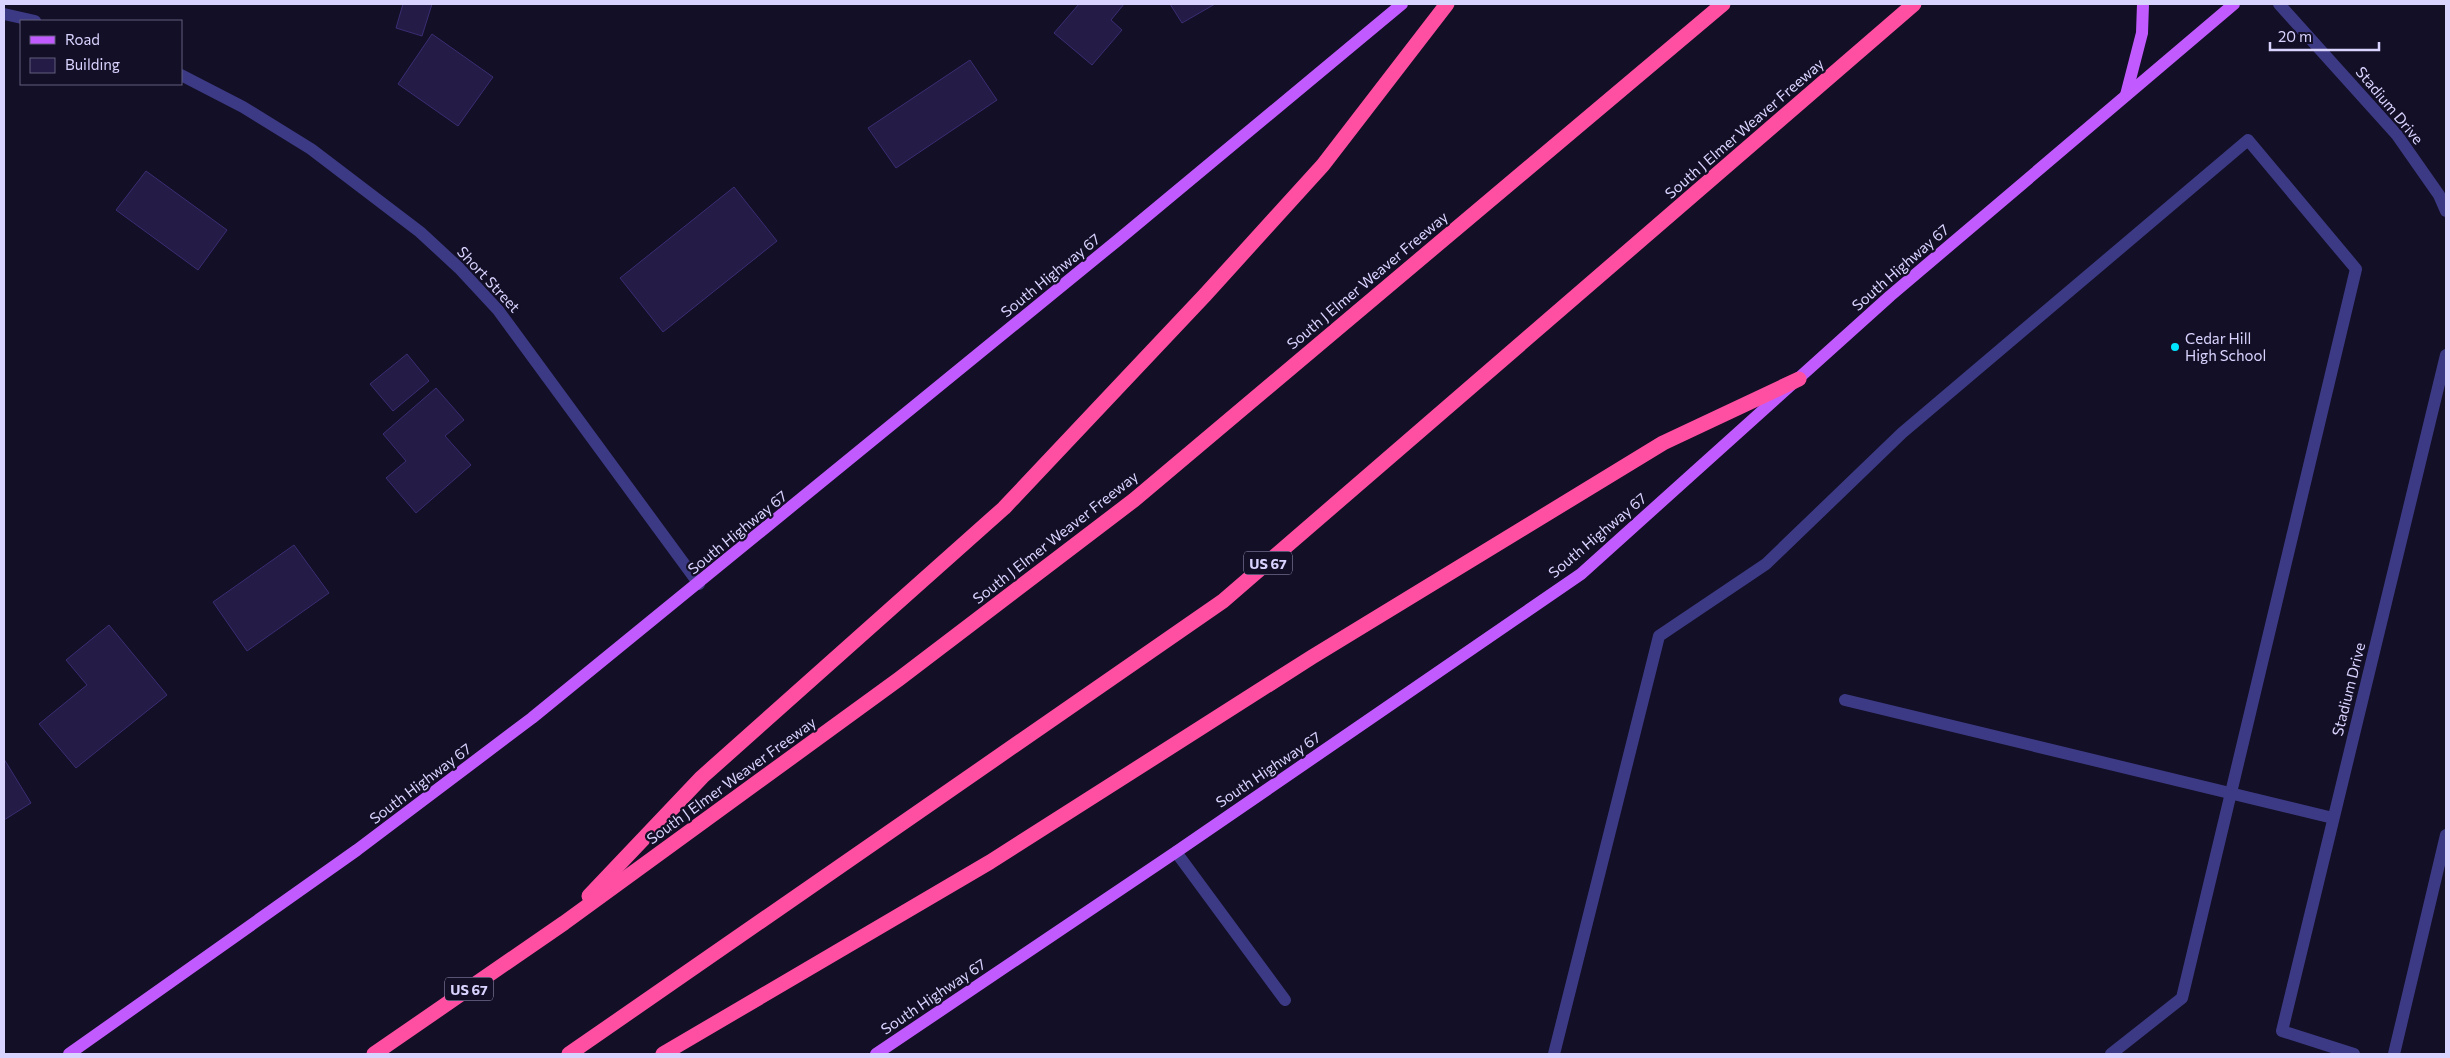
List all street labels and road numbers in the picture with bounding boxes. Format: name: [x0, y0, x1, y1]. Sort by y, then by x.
street label: South J Elmer Weaver Freeway: [1661, 54, 1827, 202]
street label: Stadium Drive: [2352, 63, 2428, 148]
street label: South J Elmer Weaver Freeway: [1283, 207, 1451, 353]
street label: South Highway 67: [1848, 220, 1952, 314]
street label: South Highway 67: [997, 229, 1103, 321]
street label: Short Street: [454, 242, 524, 316]
street label: South J Elmer Weaver Freeway: [969, 467, 1141, 607]
street label: South Highway 67: [684, 486, 790, 578]
street label: South Highway 67: [1544, 489, 1650, 581]
road number: US 67: [1244, 552, 1292, 574]
street label: Stadium Drive: [2328, 640, 2368, 738]
street label: South J Elmer Weaver Freeway: [643, 712, 819, 847]
street label: South Highway 67: [1212, 727, 1324, 811]
street label: South Highway 67: [366, 739, 474, 827]
street label: South Highway 67: [877, 954, 989, 1038]
road number: US 67: [445, 978, 493, 1001]

